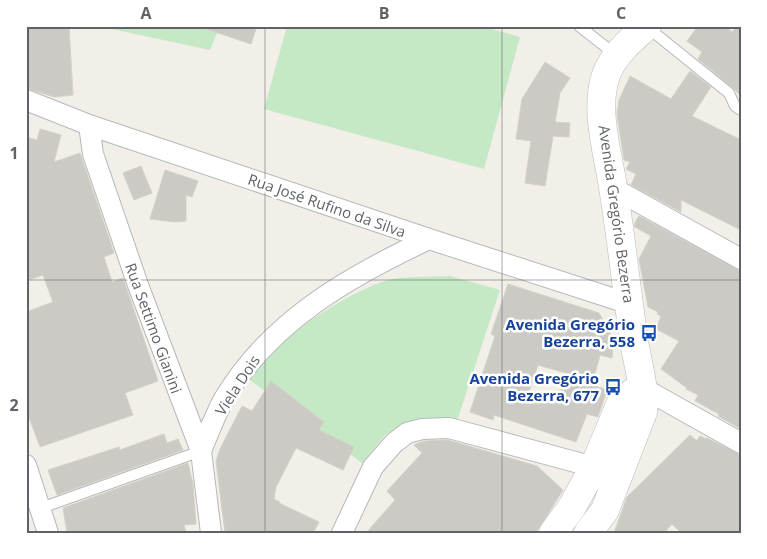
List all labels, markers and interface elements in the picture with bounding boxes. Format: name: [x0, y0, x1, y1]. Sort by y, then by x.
text: A: [140, 2, 152, 24]
text: B: [379, 2, 389, 24]
text: C: [616, 2, 626, 24]
street label: Avenida Gregório Bezerra: [595, 124, 639, 304]
text: 1: [9, 142, 19, 164]
street label: Rua José Rufino da Silva: [245, 169, 409, 241]
street label: Rua Settimo Gianini: [121, 260, 187, 396]
place label: Avenida Gregório Bezerra, 558: [505, 314, 635, 351]
bus stop icon: Avenida Gregório Bezerra, 558: [639, 323, 659, 343]
street label: Viela Dois: [210, 351, 264, 419]
place label: Avenida Gregório Bezerra, 677: [469, 368, 599, 405]
bus stop icon: Avenida Gregório Bezerra, 677: [603, 377, 623, 397]
text: 2: [9, 394, 19, 416]

